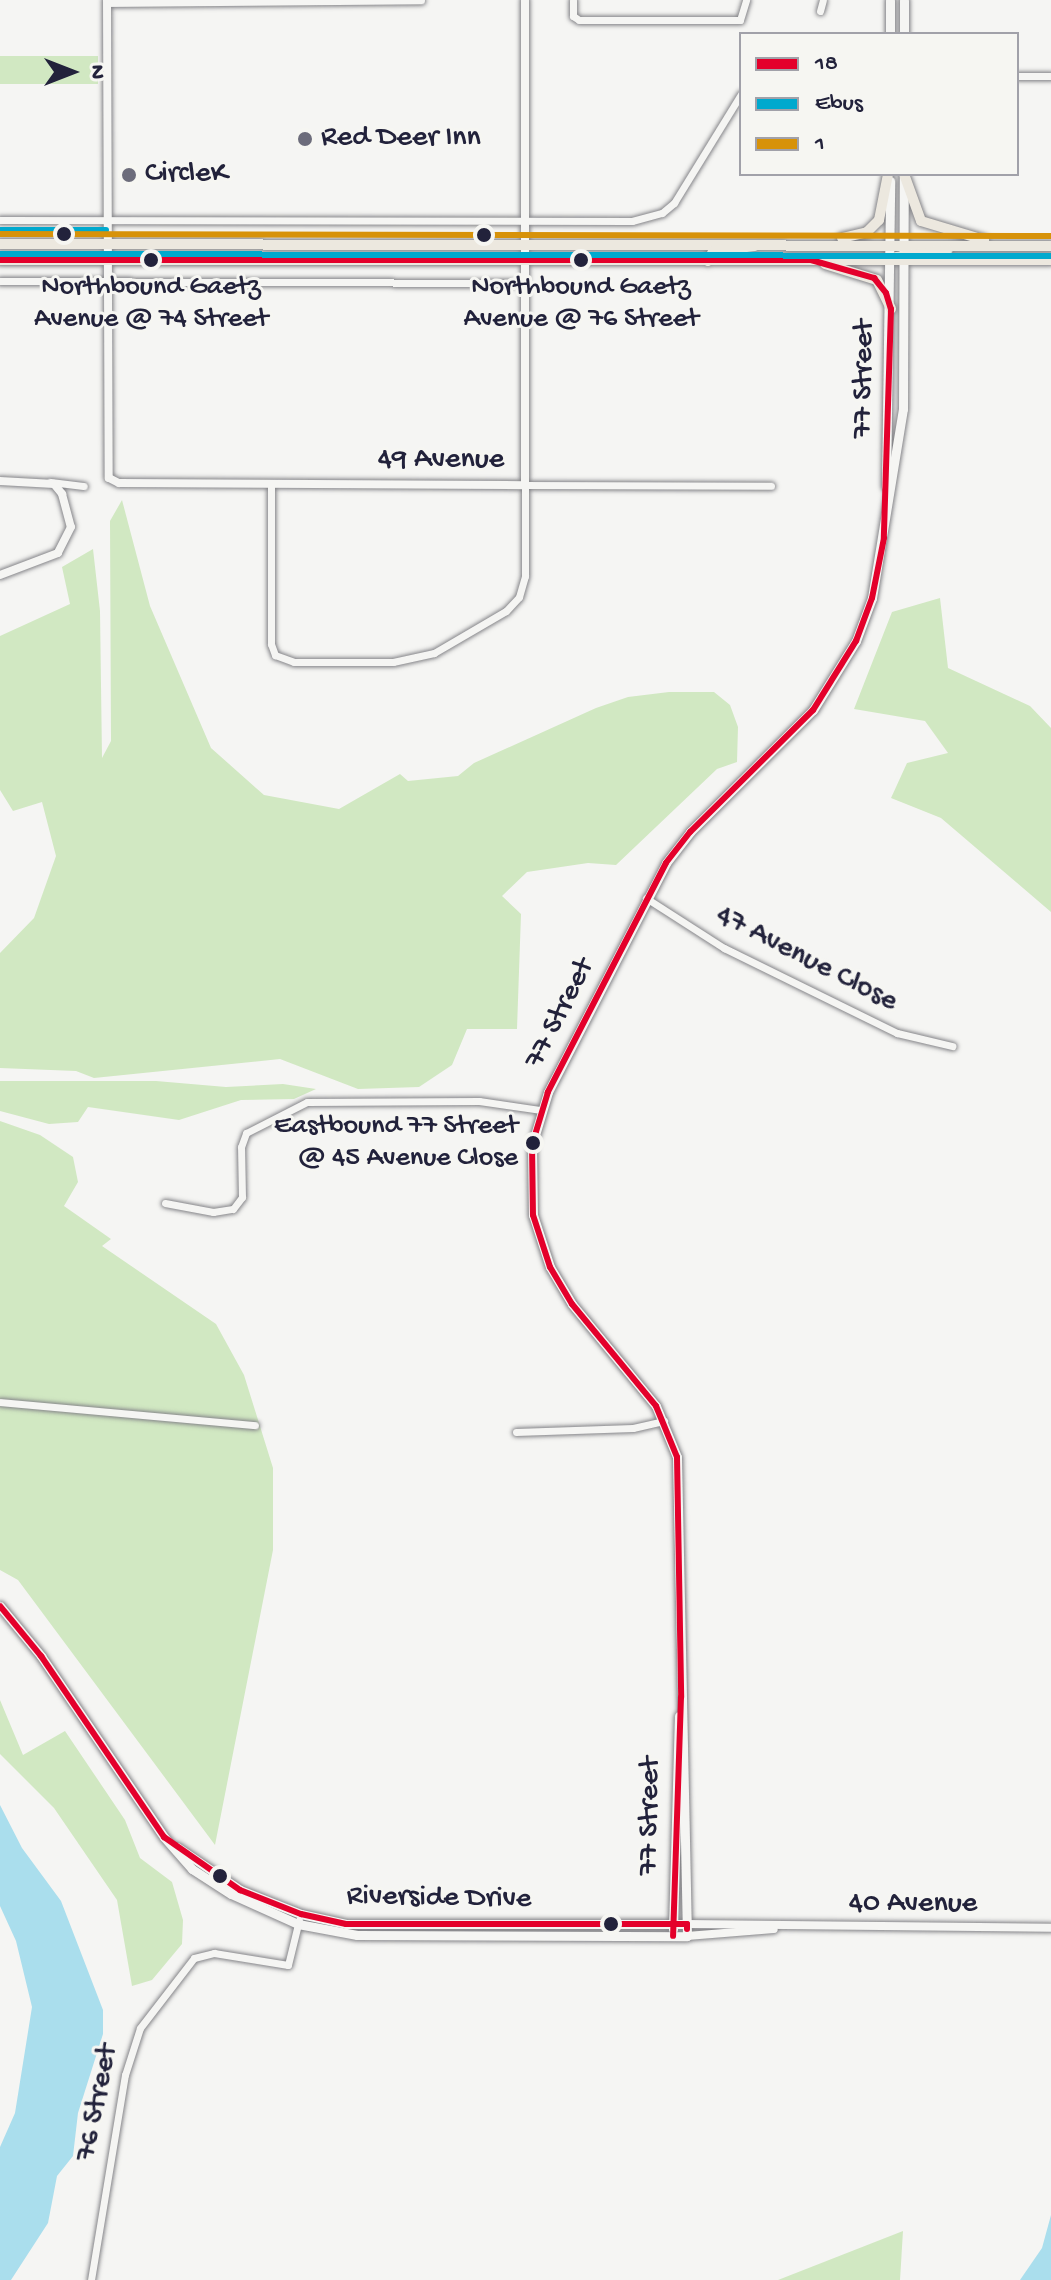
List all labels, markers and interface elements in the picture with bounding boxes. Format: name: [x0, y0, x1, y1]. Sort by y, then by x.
north arrow: [32, 32, 112, 112]
legend: [739, 32, 1019, 176]
text: 18: [815, 50, 838, 79]
text: N: [83, 65, 109, 79]
text: Ebus: [815, 90, 863, 119]
place label: Red Deer Inn: [321, 121, 481, 157]
marker: Red Deer Inn: [296, 130, 314, 148]
text: 1: [815, 130, 825, 159]
place label: CircleK: [145, 157, 227, 193]
marker: CircleK: [120, 166, 138, 184]
unlabelled marker: [56, 226, 72, 242]
unlabelled marker: [476, 227, 492, 243]
marker: Northbound Gaetz Avenue @ 74 Street: [143, 252, 159, 268]
marker: Northbound Gaetz Avenue @ 76 Street: [573, 252, 589, 268]
place label: Northbound Gaetz Avenue @ 74 Street: [34, 271, 268, 337]
place label: Northbound Gaetz Avenue @ 76 Street: [463, 271, 699, 337]
street label: 77 Street: [846, 320, 884, 438]
street label: 49 Avenue: [378, 443, 504, 479]
street label: 47 Avenue Close: [709, 899, 903, 1021]
street label: 77 Street: [518, 953, 604, 1075]
place label: Eastbound 77 Street @ 45 Avenue Close: [274, 1110, 518, 1176]
marker: Eastbound 77 Street @ 45 Avenue Close: [525, 1135, 541, 1151]
street label: 77 Street: [632, 1757, 670, 1875]
unlabelled marker: [212, 1868, 228, 1884]
street label: Riverside Drive: [346, 1879, 532, 1919]
street label: 40 Avenue: [849, 1887, 977, 1923]
unlabelled marker: [603, 1916, 619, 1932]
street label: 76 Street: [70, 2042, 128, 2164]

